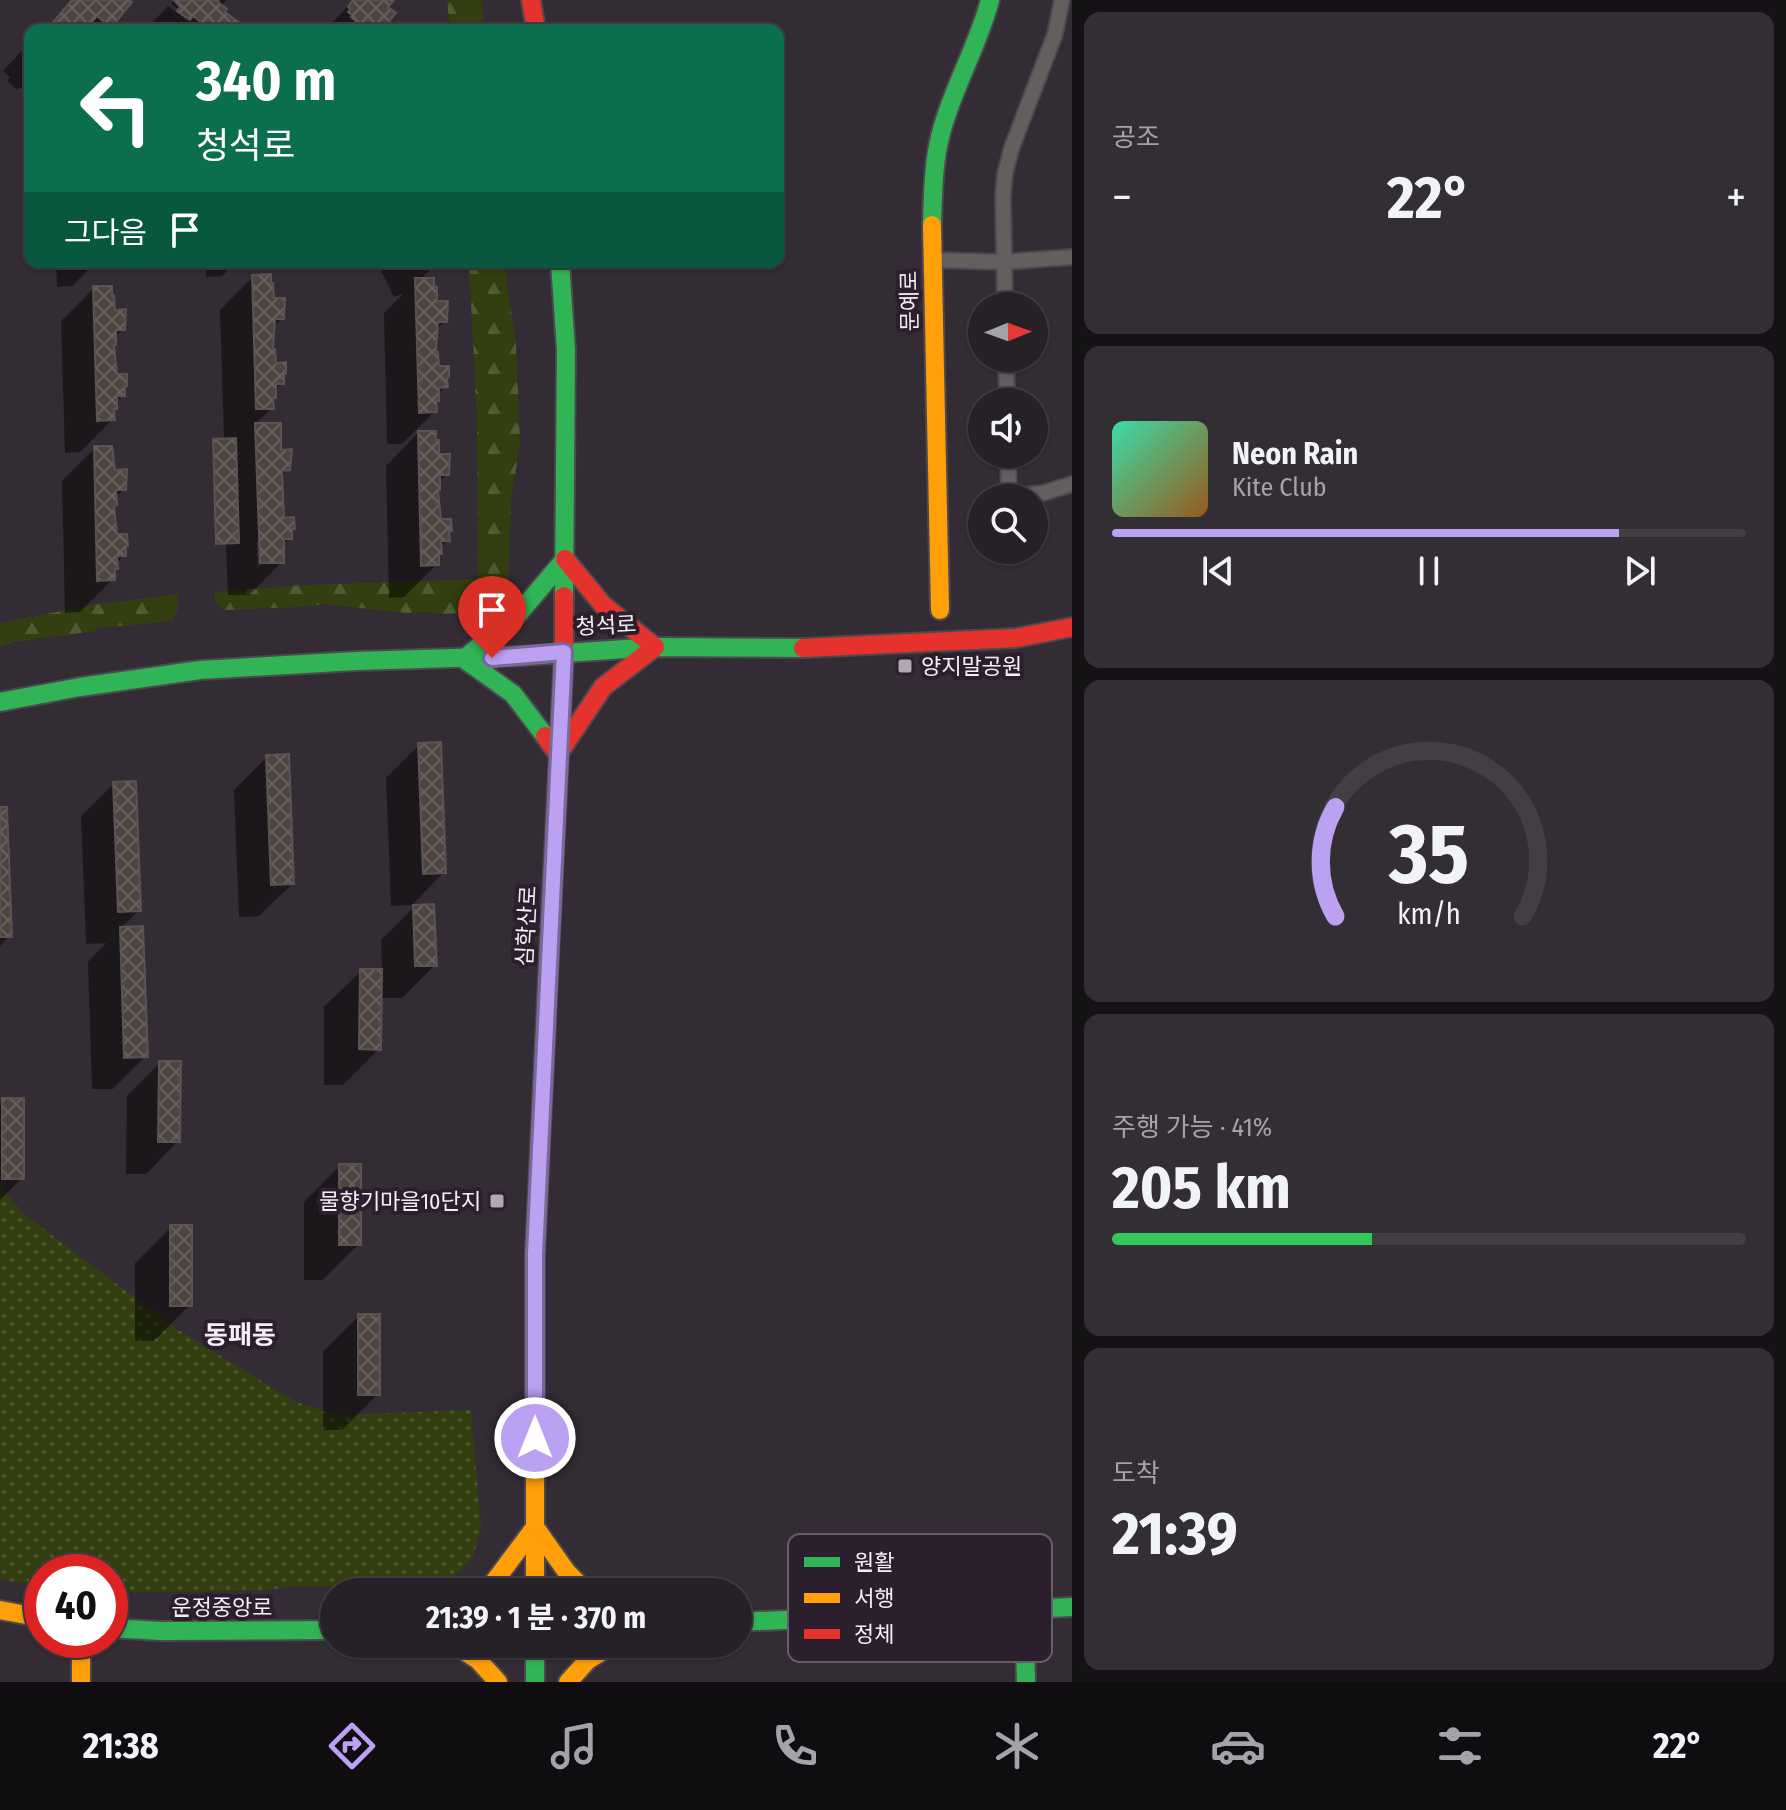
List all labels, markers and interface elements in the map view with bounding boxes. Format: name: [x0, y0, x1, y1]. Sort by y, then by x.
text: 340 m: [196, 48, 336, 115]
icon: left: [64, 56, 168, 160]
text: 공조: [1112, 122, 1160, 153]
text: 청석로: [196, 124, 295, 168]
text: 22°: [1387, 162, 1471, 234]
text: −: [1112, 171, 1132, 224]
text: +: [1726, 171, 1746, 224]
icon: arrive: [163, 208, 207, 252]
text: 그다음: [64, 215, 147, 251]
street label: 문예로: [895, 270, 924, 332]
north arrow: [968, 292, 1048, 372]
map controls: [968, 292, 1048, 564]
button: sound: [968, 388, 1048, 468]
text: Neon Rain: [1232, 436, 1358, 472]
text: Kite Club: [1232, 472, 1327, 503]
button: search: [968, 484, 1048, 564]
icon: previous: [1196, 549, 1240, 593]
icon: pause: [1407, 549, 1451, 593]
icon: next: [1618, 549, 1662, 593]
pin: [458, 576, 526, 658]
icon: arrive: [470, 588, 514, 632]
street label: 청석로: [575, 610, 637, 641]
place label: 양지말공원: [921, 653, 1022, 680]
marker: 양지말공원: [896, 657, 914, 675]
text: 35: [1388, 805, 1469, 905]
street label: 심학산로: [511, 885, 542, 967]
text: km/h: [1397, 897, 1461, 932]
text: 주행 가능 · 41%: [1112, 1112, 1272, 1143]
text: 205 km: [1112, 1152, 1291, 1224]
place label: 물향기마을10단지: [319, 1188, 481, 1215]
marker: 물향기마을10단지: [488, 1192, 506, 1210]
district label: 동패동: [204, 1320, 276, 1351]
position arrow: [493, 1396, 577, 1480]
text: 도착: [1112, 1458, 1160, 1489]
text: 21:39: [1112, 1498, 1238, 1570]
legend: [788, 1534, 1052, 1662]
text: 원활: [854, 1549, 894, 1576]
speed limit sign: 40: [24, 1554, 128, 1658]
text: 서행: [854, 1585, 894, 1612]
street label: 운정중앙로: [171, 1594, 273, 1621]
text: 21:39 · 1 분 · 370 m: [426, 1600, 646, 1636]
text: 정체: [854, 1621, 894, 1648]
icon: directions: [324, 1718, 380, 1774]
icon: music: [546, 1718, 602, 1774]
icon: phone: [767, 1718, 823, 1774]
icon: climate: [989, 1718, 1045, 1774]
icon: car: [1210, 1718, 1266, 1774]
icon: filters: [1432, 1718, 1488, 1774]
text: 21:38: [83, 1724, 159, 1768]
text: 22°: [1653, 1724, 1703, 1768]

